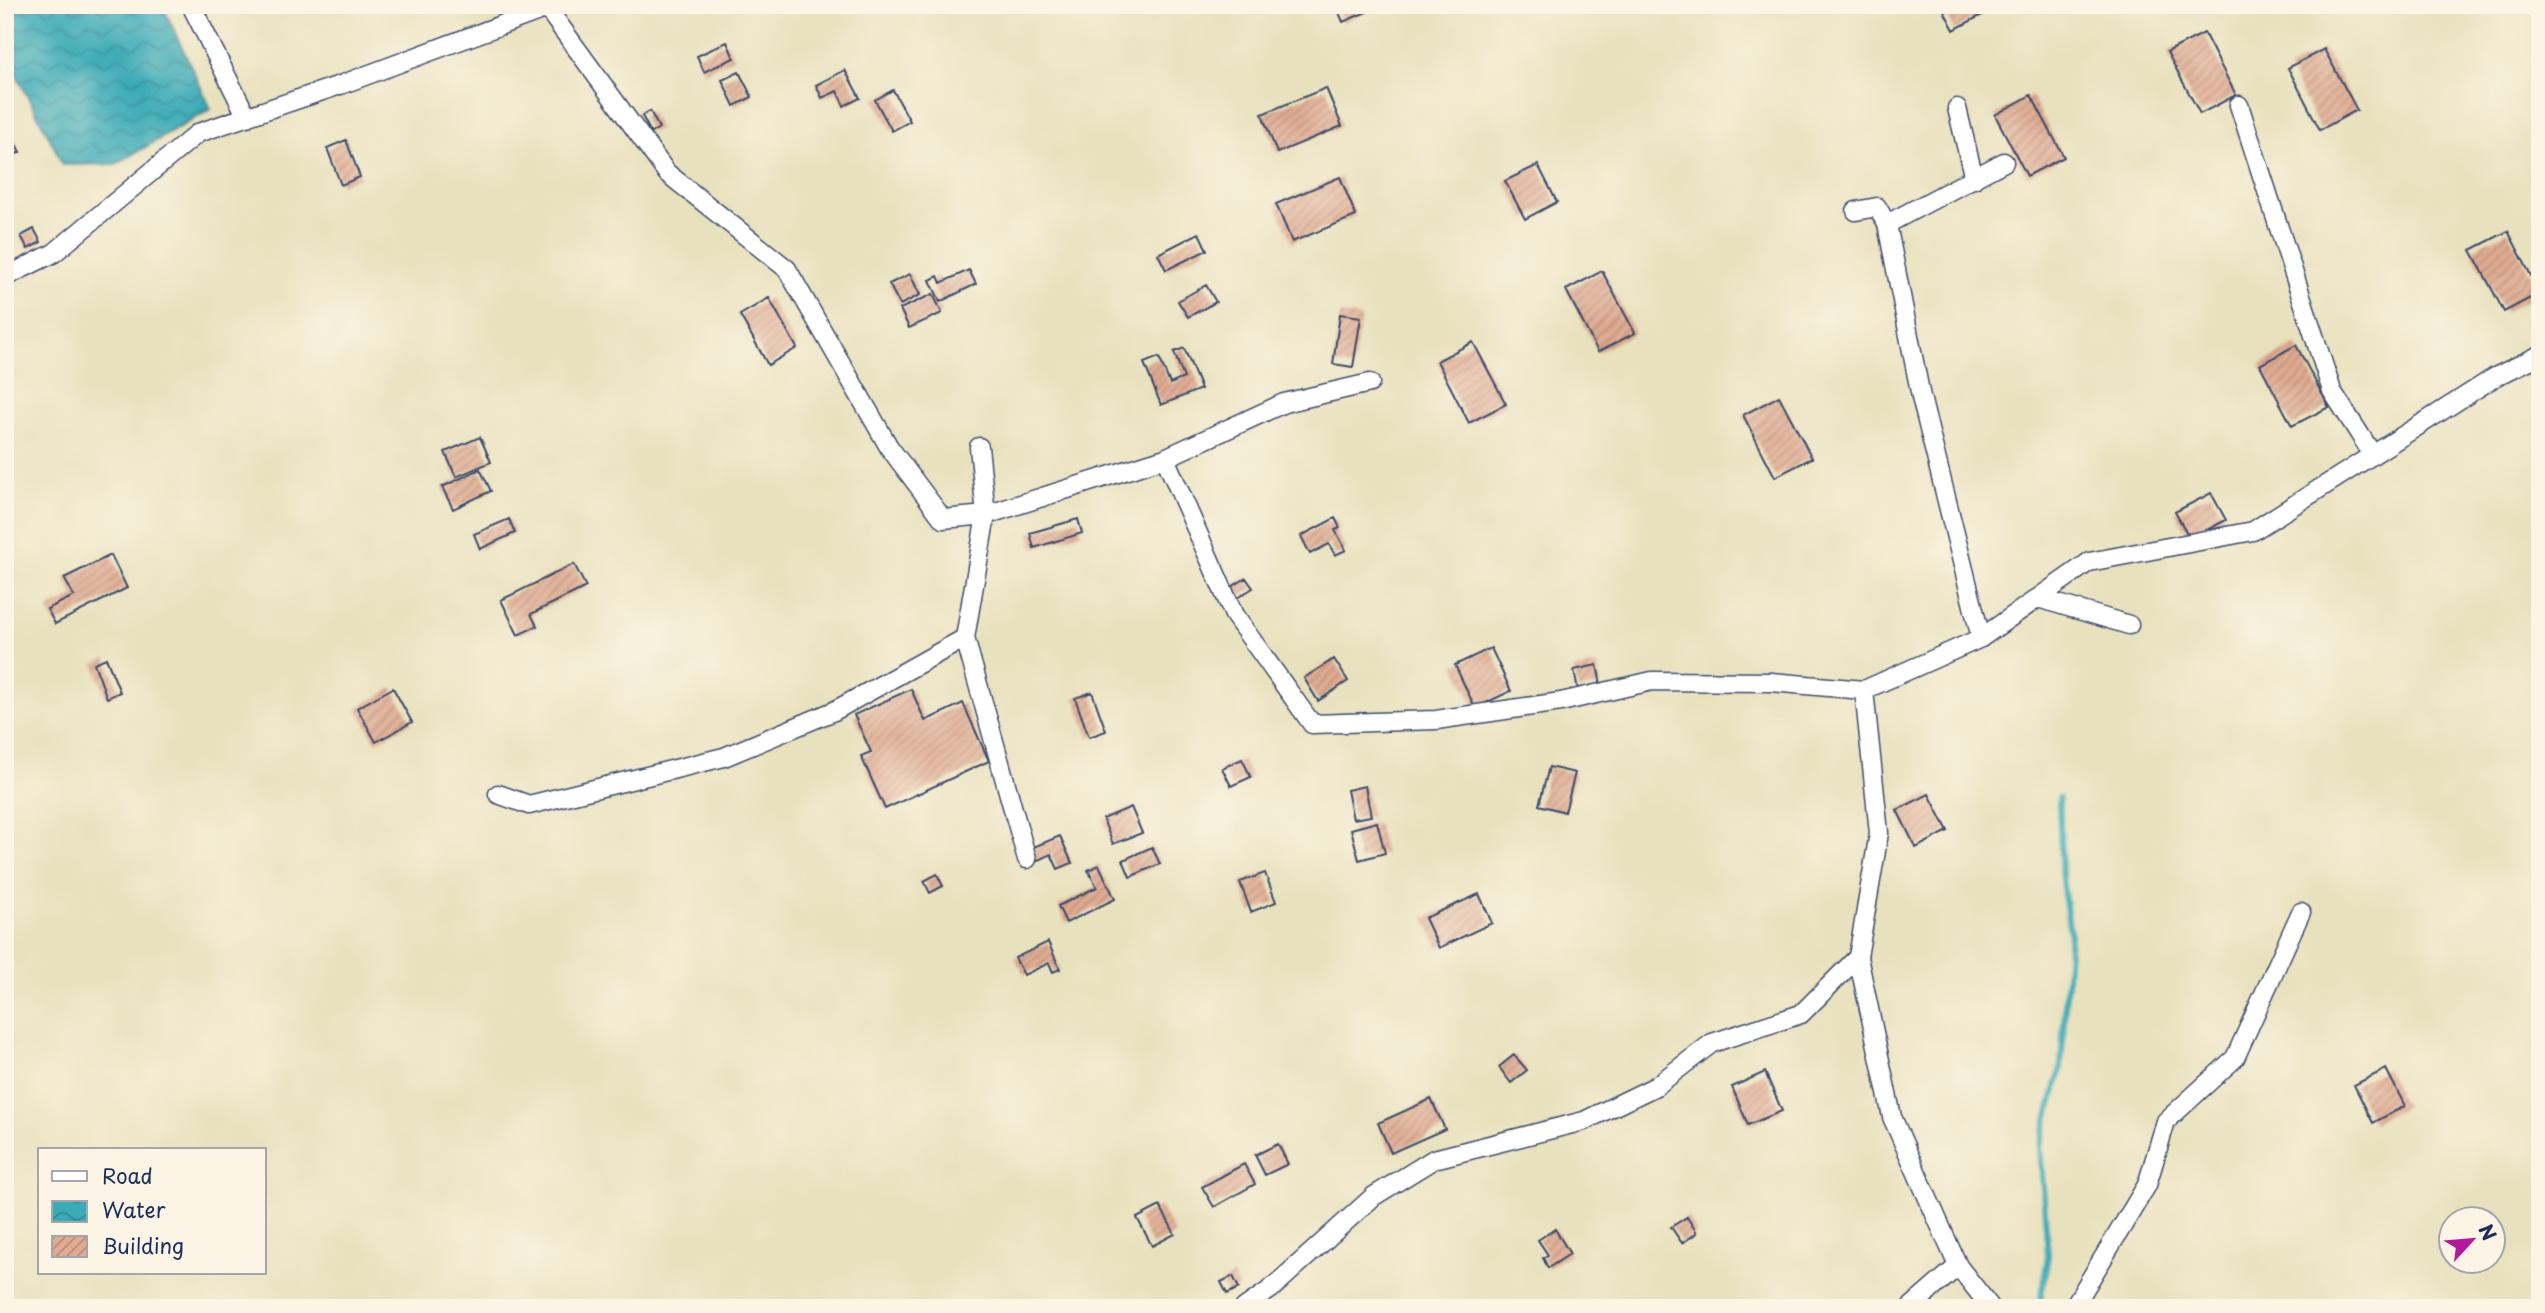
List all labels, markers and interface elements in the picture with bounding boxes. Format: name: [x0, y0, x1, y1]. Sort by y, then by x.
legend: [38, 1148, 266, 1274]
text: Road: [102, 1159, 153, 1191]
text: Water: [102, 1193, 166, 1225]
north arrow: [2436, 1204, 2506, 1274]
text: N: [2472, 1219, 2504, 1245]
text: Building: [102, 1229, 184, 1261]

